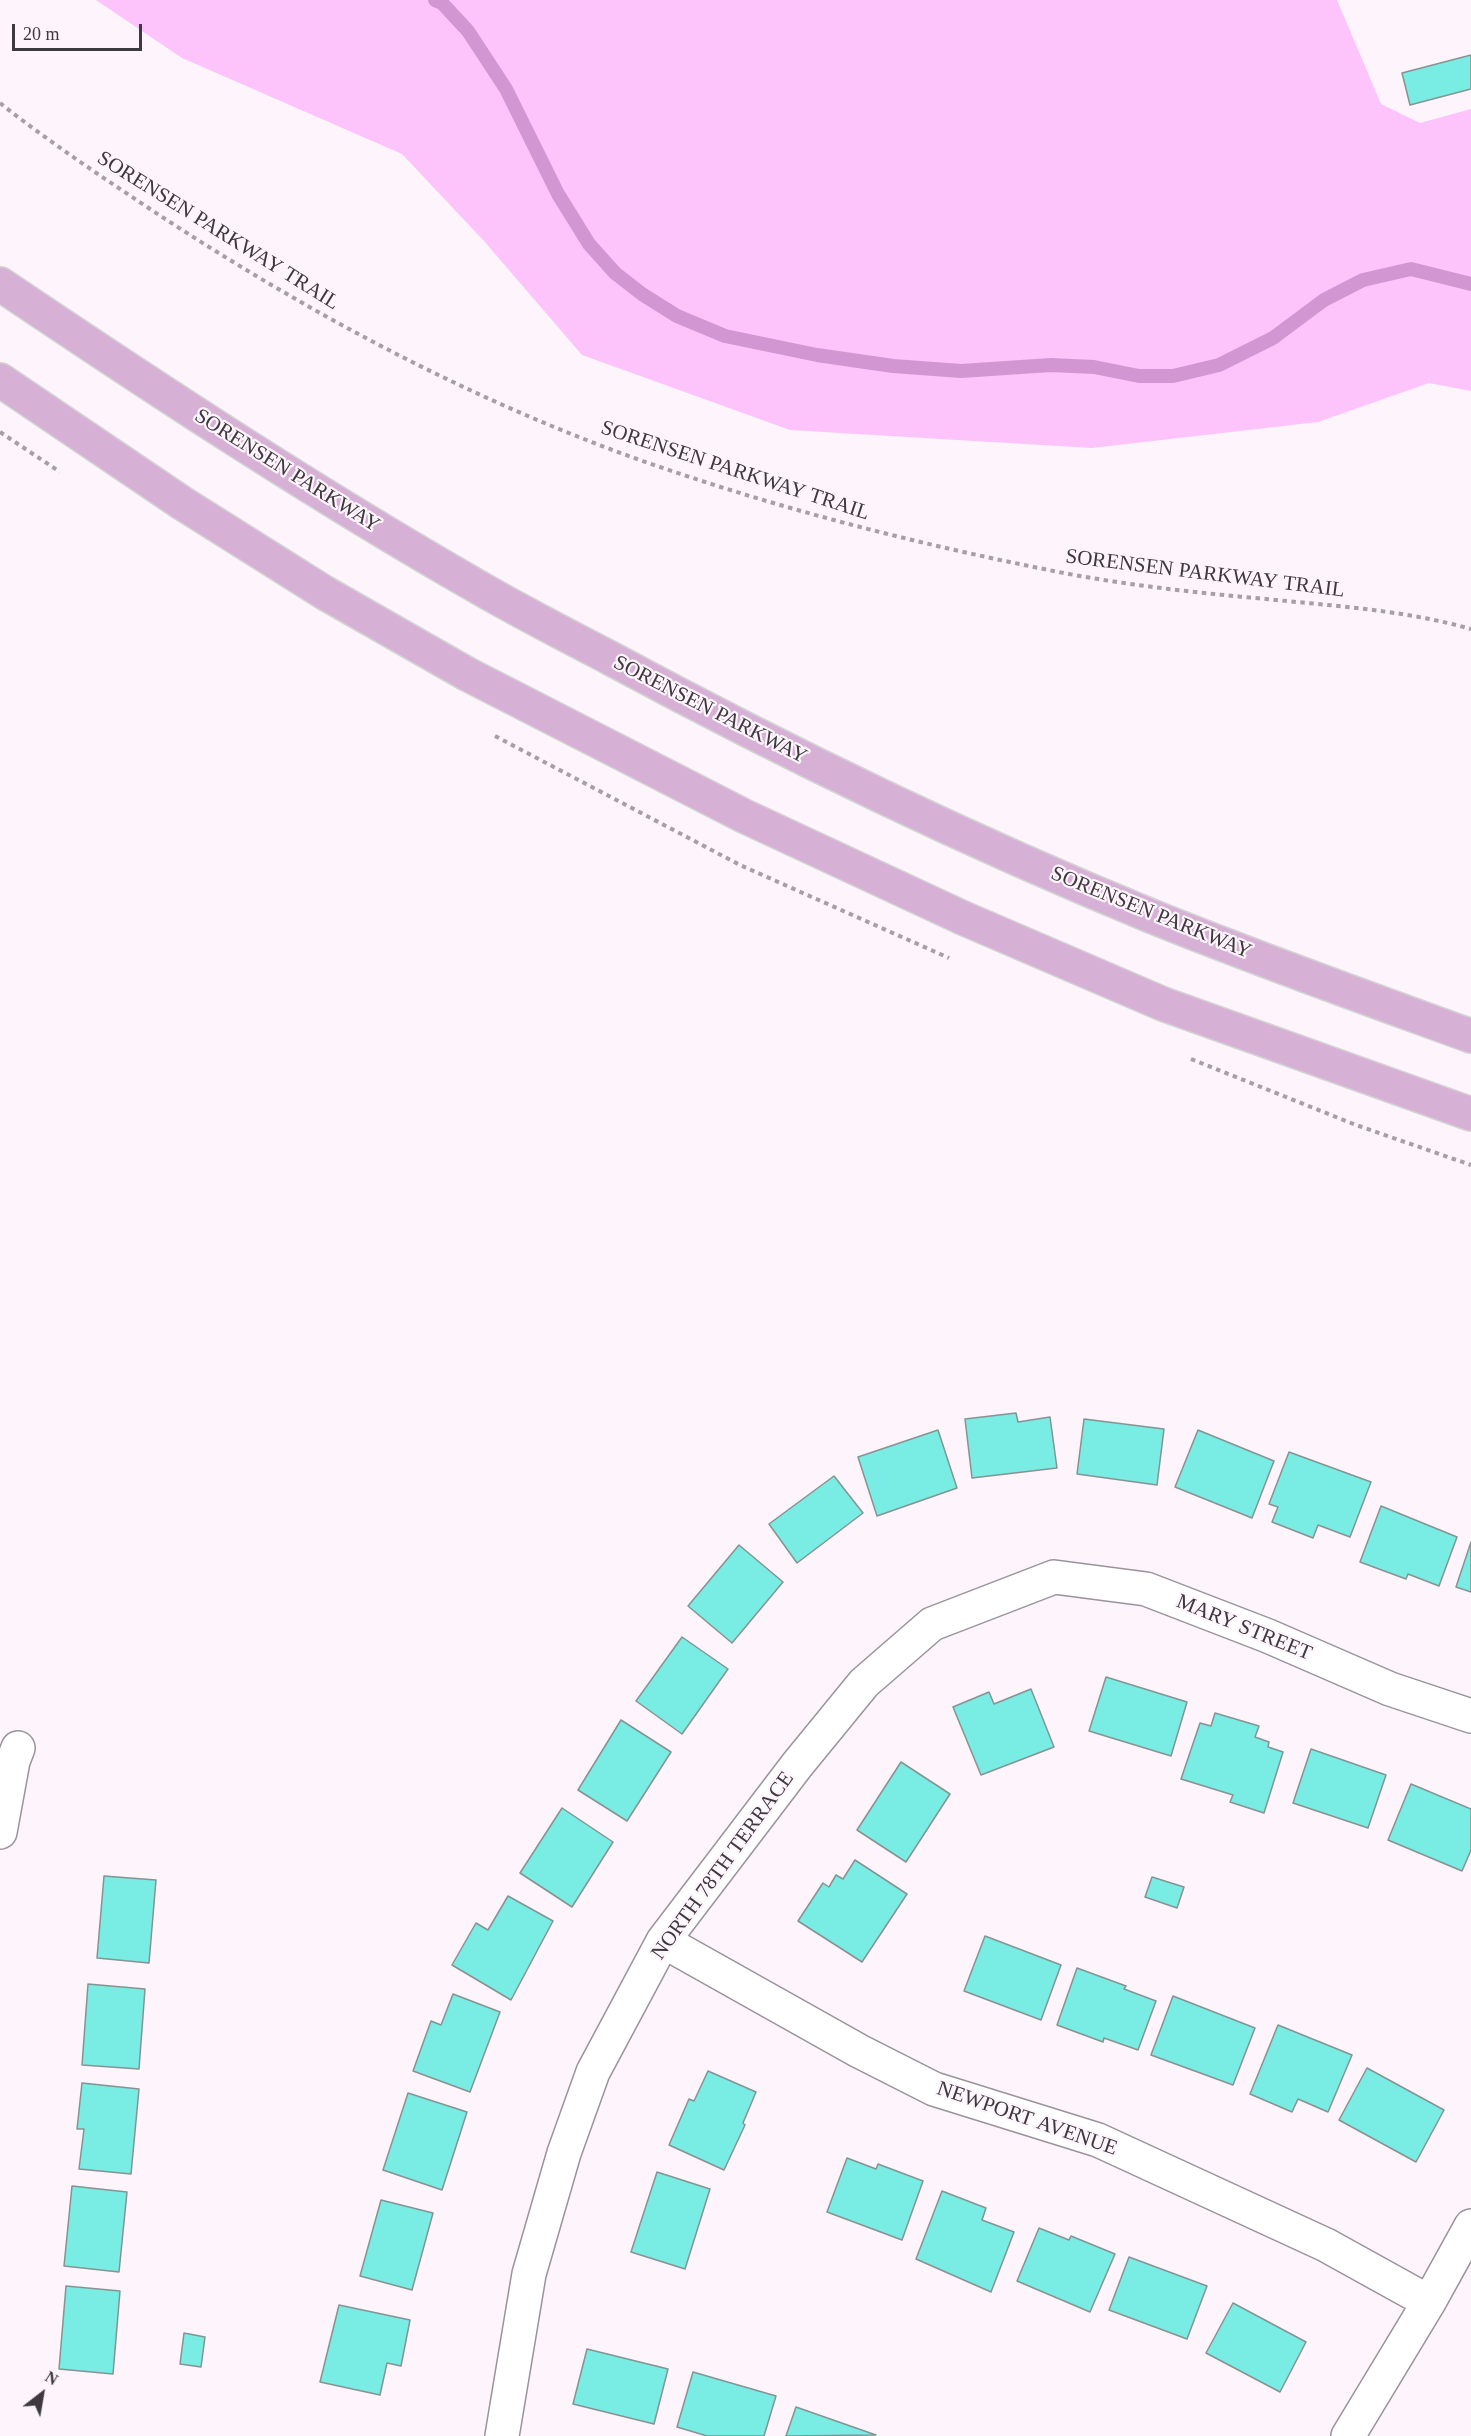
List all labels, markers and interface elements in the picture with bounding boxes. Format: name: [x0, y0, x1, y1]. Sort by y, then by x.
scale bar: [15, 12, 146, 50]
text: 20 m: [23, 24, 60, 44]
street label: SORENSEN PARKWAY TRAIL: [92, 146, 344, 316]
street label: SORENSEN PARKWAY: [190, 404, 384, 538]
street label: SORENSEN PARKWAY TRAIL: [598, 416, 872, 526]
street label: SORENSEN PARKWAY TRAIL: [1064, 544, 1346, 604]
street label: SORENSEN PARKWAY: [609, 650, 811, 770]
street label: SORENSEN PARKWAY: [1047, 861, 1255, 965]
street label: MARY STREET: [1172, 1589, 1316, 1667]
street label: NORTH 78TH TERRACE: [646, 1767, 800, 1965]
street label: NEWPORT AVENUE: [934, 2076, 1120, 2162]
north arrow: [12, 2364, 72, 2424]
text: N: [42, 2368, 61, 2388]

